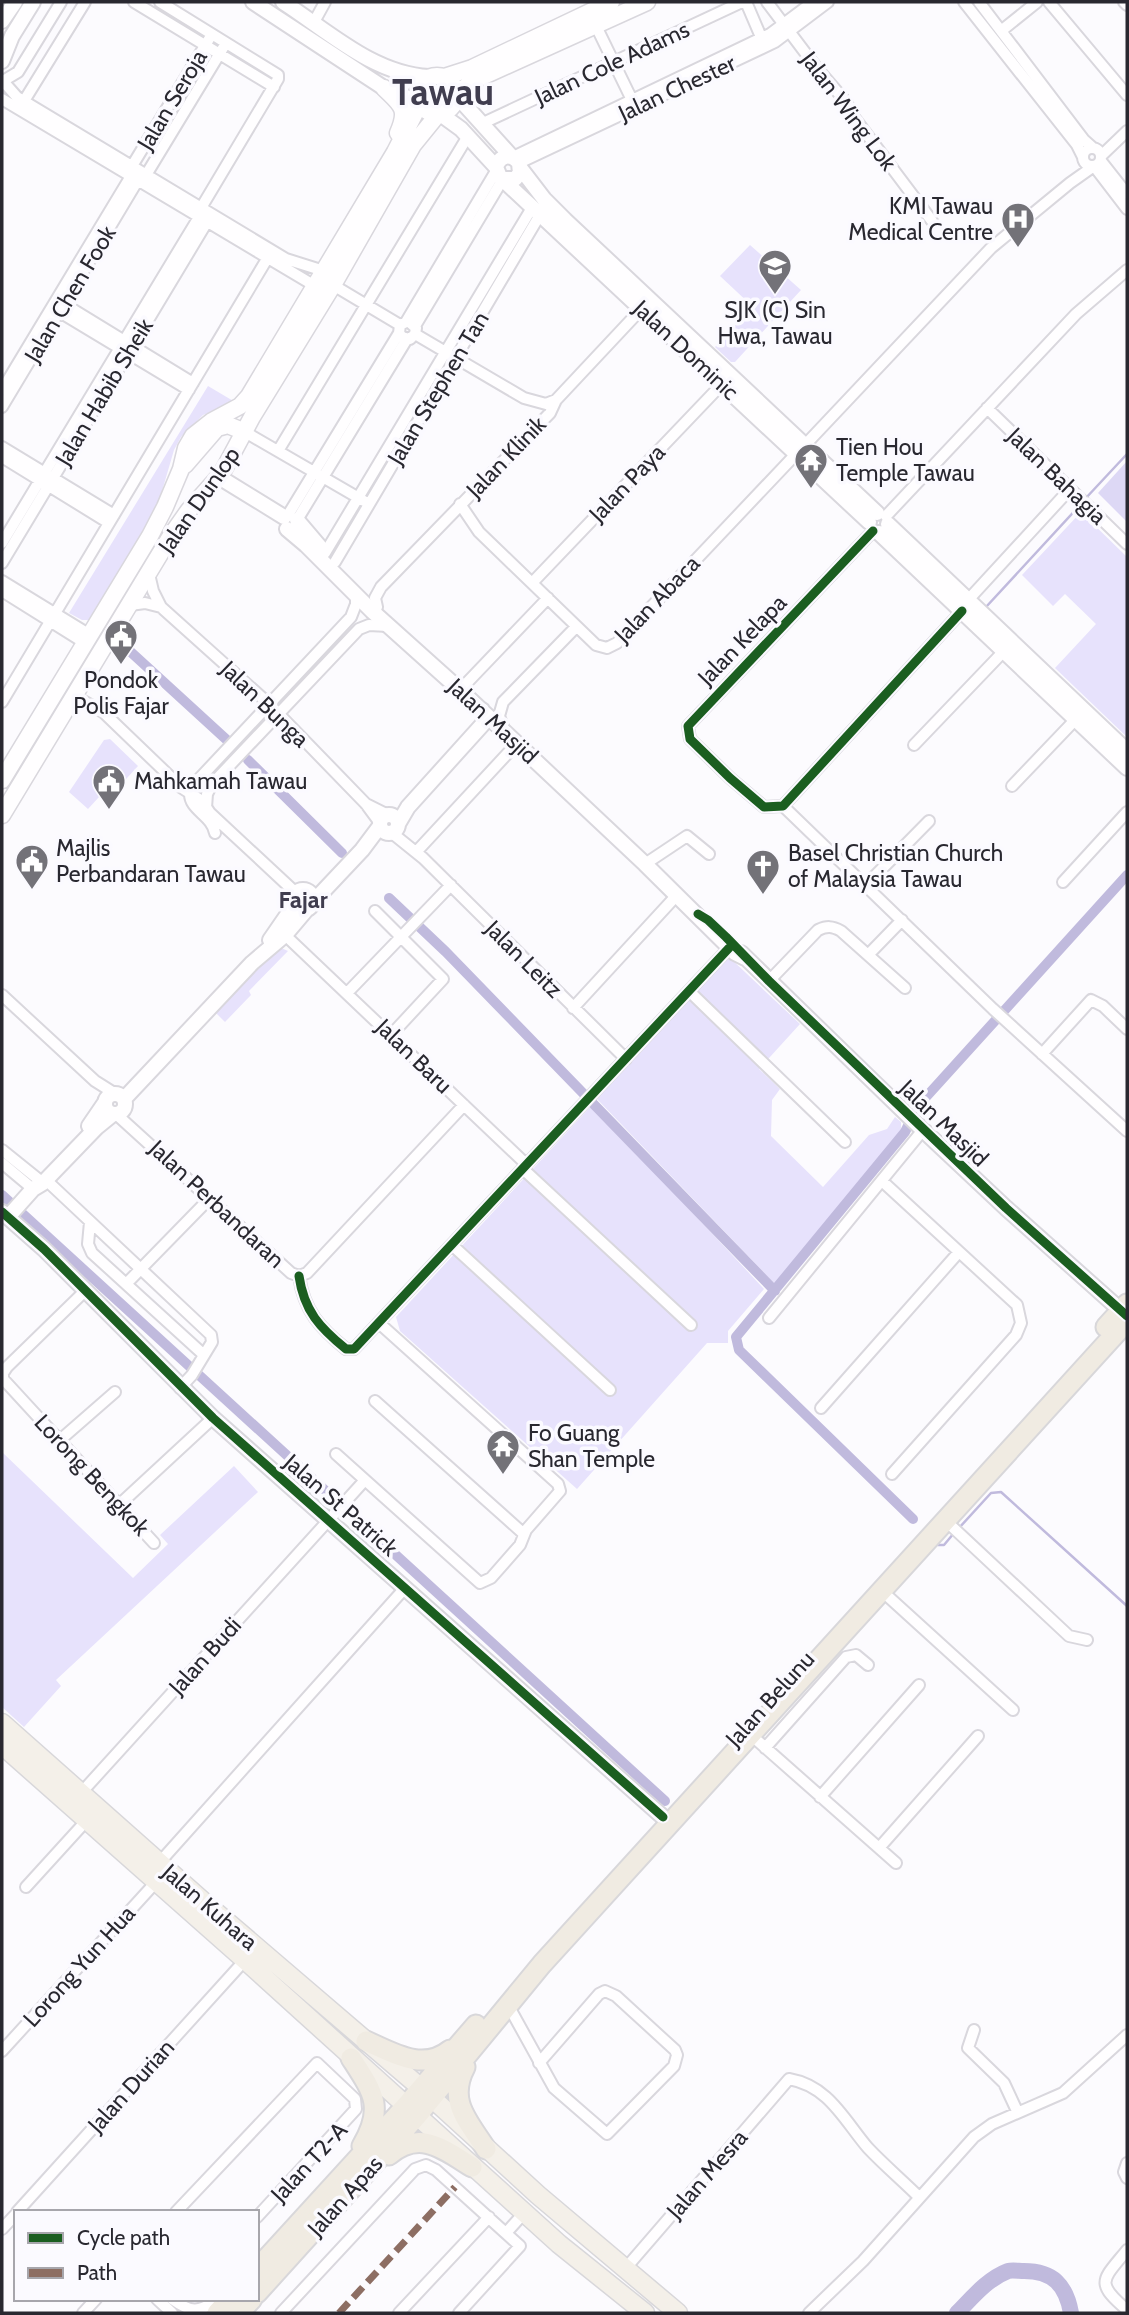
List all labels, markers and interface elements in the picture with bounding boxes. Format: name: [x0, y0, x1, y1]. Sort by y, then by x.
street label: Jalan Cole Adams: [529, 15, 694, 111]
street label: Jalan Seroja: [131, 45, 213, 156]
street label: Jalan Wing Lok: [795, 45, 903, 176]
street label: Jalan Chester: [613, 48, 741, 128]
district label: Tawau: [392, 69, 494, 114]
place label: KMI Tawau Medical Centre: [848, 192, 993, 246]
hospital icon: KMI Tawau Medical Centre: [999, 200, 1037, 249]
street label: Jalan Chen Fook: [18, 220, 122, 368]
school or university icon: SJK (C) Sin Hwa, Tawau: [756, 247, 794, 296]
street label: Jalan Dominic: [627, 294, 744, 406]
place label: SJK (C) Sin Hwa, Tawau: [717, 296, 833, 350]
street label: Jalan Stephen Tan: [381, 306, 495, 470]
street label: Jalan Habib Sheik: [49, 313, 159, 471]
street label: Jalan Klinik: [460, 410, 552, 504]
street label: Jalan Bahagia: [1001, 421, 1112, 530]
place label: Tien Hou Temple Tawau: [836, 433, 975, 487]
street label: Jalan Paya: [583, 438, 671, 528]
street label: Jalan Dunlop: [152, 441, 246, 559]
temple icon: Tien Hou Temple Tawau: [792, 441, 830, 490]
street label: Jalan Abaca: [608, 549, 705, 649]
street label: Jalan Kelapa: [691, 589, 792, 692]
public building icon: Pondok Polis Fajar: [102, 617, 140, 666]
street label: Jalan Bunga: [214, 654, 315, 753]
place label: Pondok Polis Fajar: [73, 666, 169, 720]
street label: Jalan Masjid: [441, 672, 544, 770]
public building icon: Mahkamah Tawau: [90, 762, 128, 811]
place label: Mahkamah Tawau: [134, 767, 307, 795]
place label: Majlis Perbandaran Tawau: [56, 834, 246, 888]
place label: Basel Christian Church of Malaysia Tawau: [788, 839, 1003, 893]
public building icon: Majlis Perbandaran Tawau: [13, 842, 51, 891]
church icon: Basel Christian Church of Malaysia Tawau: [744, 847, 782, 896]
district label: Fajar: [278, 885, 328, 914]
street label: Jalan Leitz: [479, 914, 569, 1004]
street label: Jalan Baru: [369, 1012, 458, 1099]
street label: Jalan Masjid: [893, 1073, 994, 1172]
street label: Jalan Perbandaran: [143, 1134, 290, 1274]
street label: Lorong Bengkok: [29, 1409, 156, 1542]
place label: Fo Guang Shan Temple: [528, 1419, 655, 1473]
temple icon: Fo Guang Shan Temple: [484, 1427, 522, 1476]
street label: Jalan St Patrick: [278, 1447, 404, 1562]
street label: Jalan Budi: [162, 1612, 247, 1701]
street label: Jalan Belunu: [719, 1645, 820, 1753]
street label: Jalan Kuhara: [156, 1857, 263, 1956]
street label: Lorong Yun Hua: [17, 1900, 141, 2032]
street label: Jalan Durian: [81, 2034, 180, 2139]
street label: Jalan T2-A: [264, 2116, 353, 2209]
street label: Jalan Mesra: [660, 2124, 753, 2225]
street label: Jalan Apas: [301, 2150, 388, 2243]
legend: [14, 2210, 259, 2301]
text: Cycle path: [77, 2225, 170, 2250]
text: Path: [77, 2260, 117, 2285]

